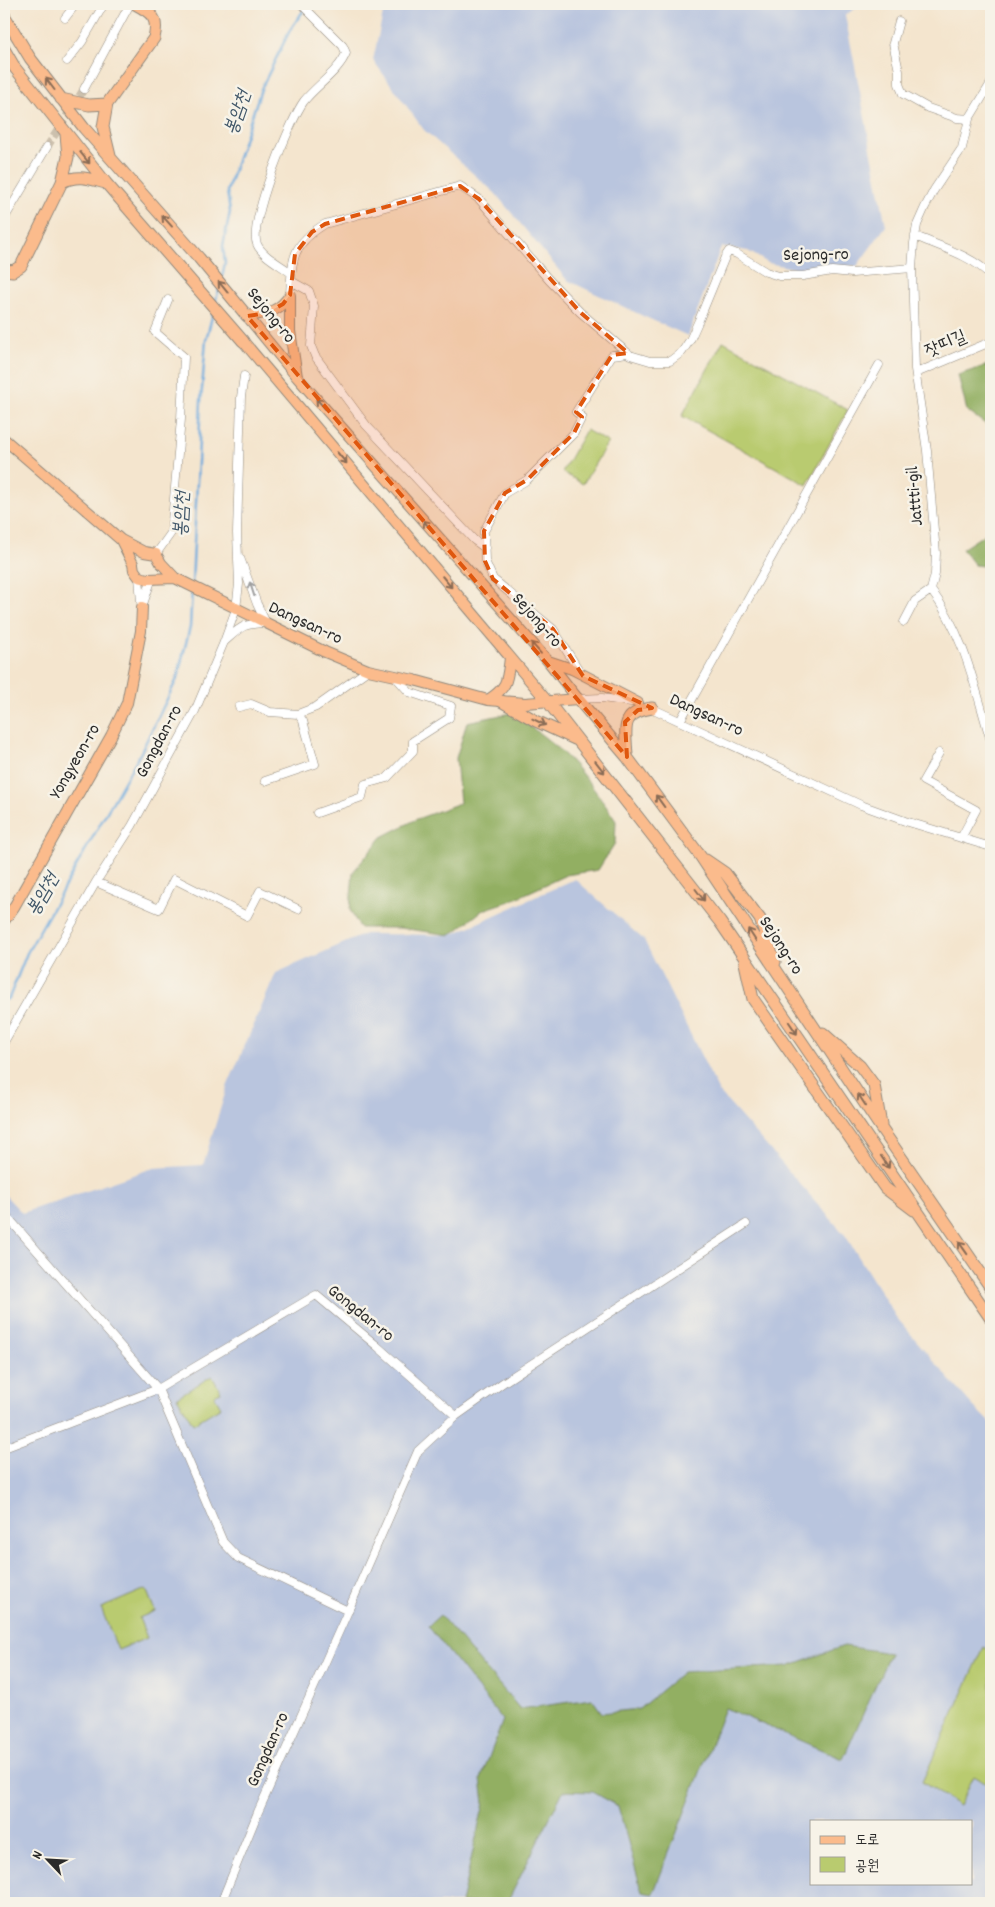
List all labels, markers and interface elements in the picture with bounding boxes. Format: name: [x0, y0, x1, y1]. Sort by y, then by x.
one-way arrow: [45, 77, 55, 91]
water label: 봉암천: [219, 85, 260, 139]
one-way arrow: [80, 151, 91, 164]
one-way arrow: [161, 215, 172, 228]
street label: Sejong-ro: [783, 243, 849, 269]
one-way arrow: [217, 281, 228, 294]
street label: Sejong-ro: [240, 283, 300, 349]
street label: 잣띠길: [921, 325, 971, 365]
one-way arrow: [315, 398, 327, 411]
one-way arrow: [337, 451, 348, 464]
street label: Jattti-gil: [901, 464, 931, 527]
water label: 봉암천: [168, 489, 198, 538]
one-way arrow: [423, 519, 434, 532]
one-way arrow: [441, 576, 452, 589]
one-way arrow: [247, 582, 256, 597]
street label: Sejong-ro: [505, 588, 567, 654]
street label: Dangsan-ro: [264, 596, 346, 652]
one-way arrow: [530, 641, 542, 654]
street label: Dangsan-ro: [665, 688, 747, 744]
street label: Gongdan-ro: [130, 701, 190, 783]
one-way arrow: [531, 718, 546, 727]
street label: Yongyeon-ro: [44, 720, 108, 804]
one-way arrow: [595, 760, 605, 774]
one-way arrow: [655, 794, 665, 808]
water label: 봉암천: [21, 867, 68, 922]
one-way arrow: [695, 888, 705, 902]
street label: Sejong-ro: [752, 912, 808, 980]
one-way arrow: [747, 929, 757, 943]
one-way arrow: [788, 1021, 798, 1035]
one-way arrow: [857, 1093, 867, 1107]
one-way arrow: [880, 1155, 890, 1169]
one-way arrow: [958, 1241, 968, 1255]
street label: Gongdan-ro: [321, 1279, 399, 1349]
street label: Gongdan-ro: [241, 1709, 297, 1791]
legend: [810, 1820, 972, 1884]
text: 도로: [855, 1830, 879, 1852]
north arrow: [22, 1834, 72, 1884]
text: N: [28, 1848, 49, 1863]
text: 공원: [855, 1856, 879, 1878]

